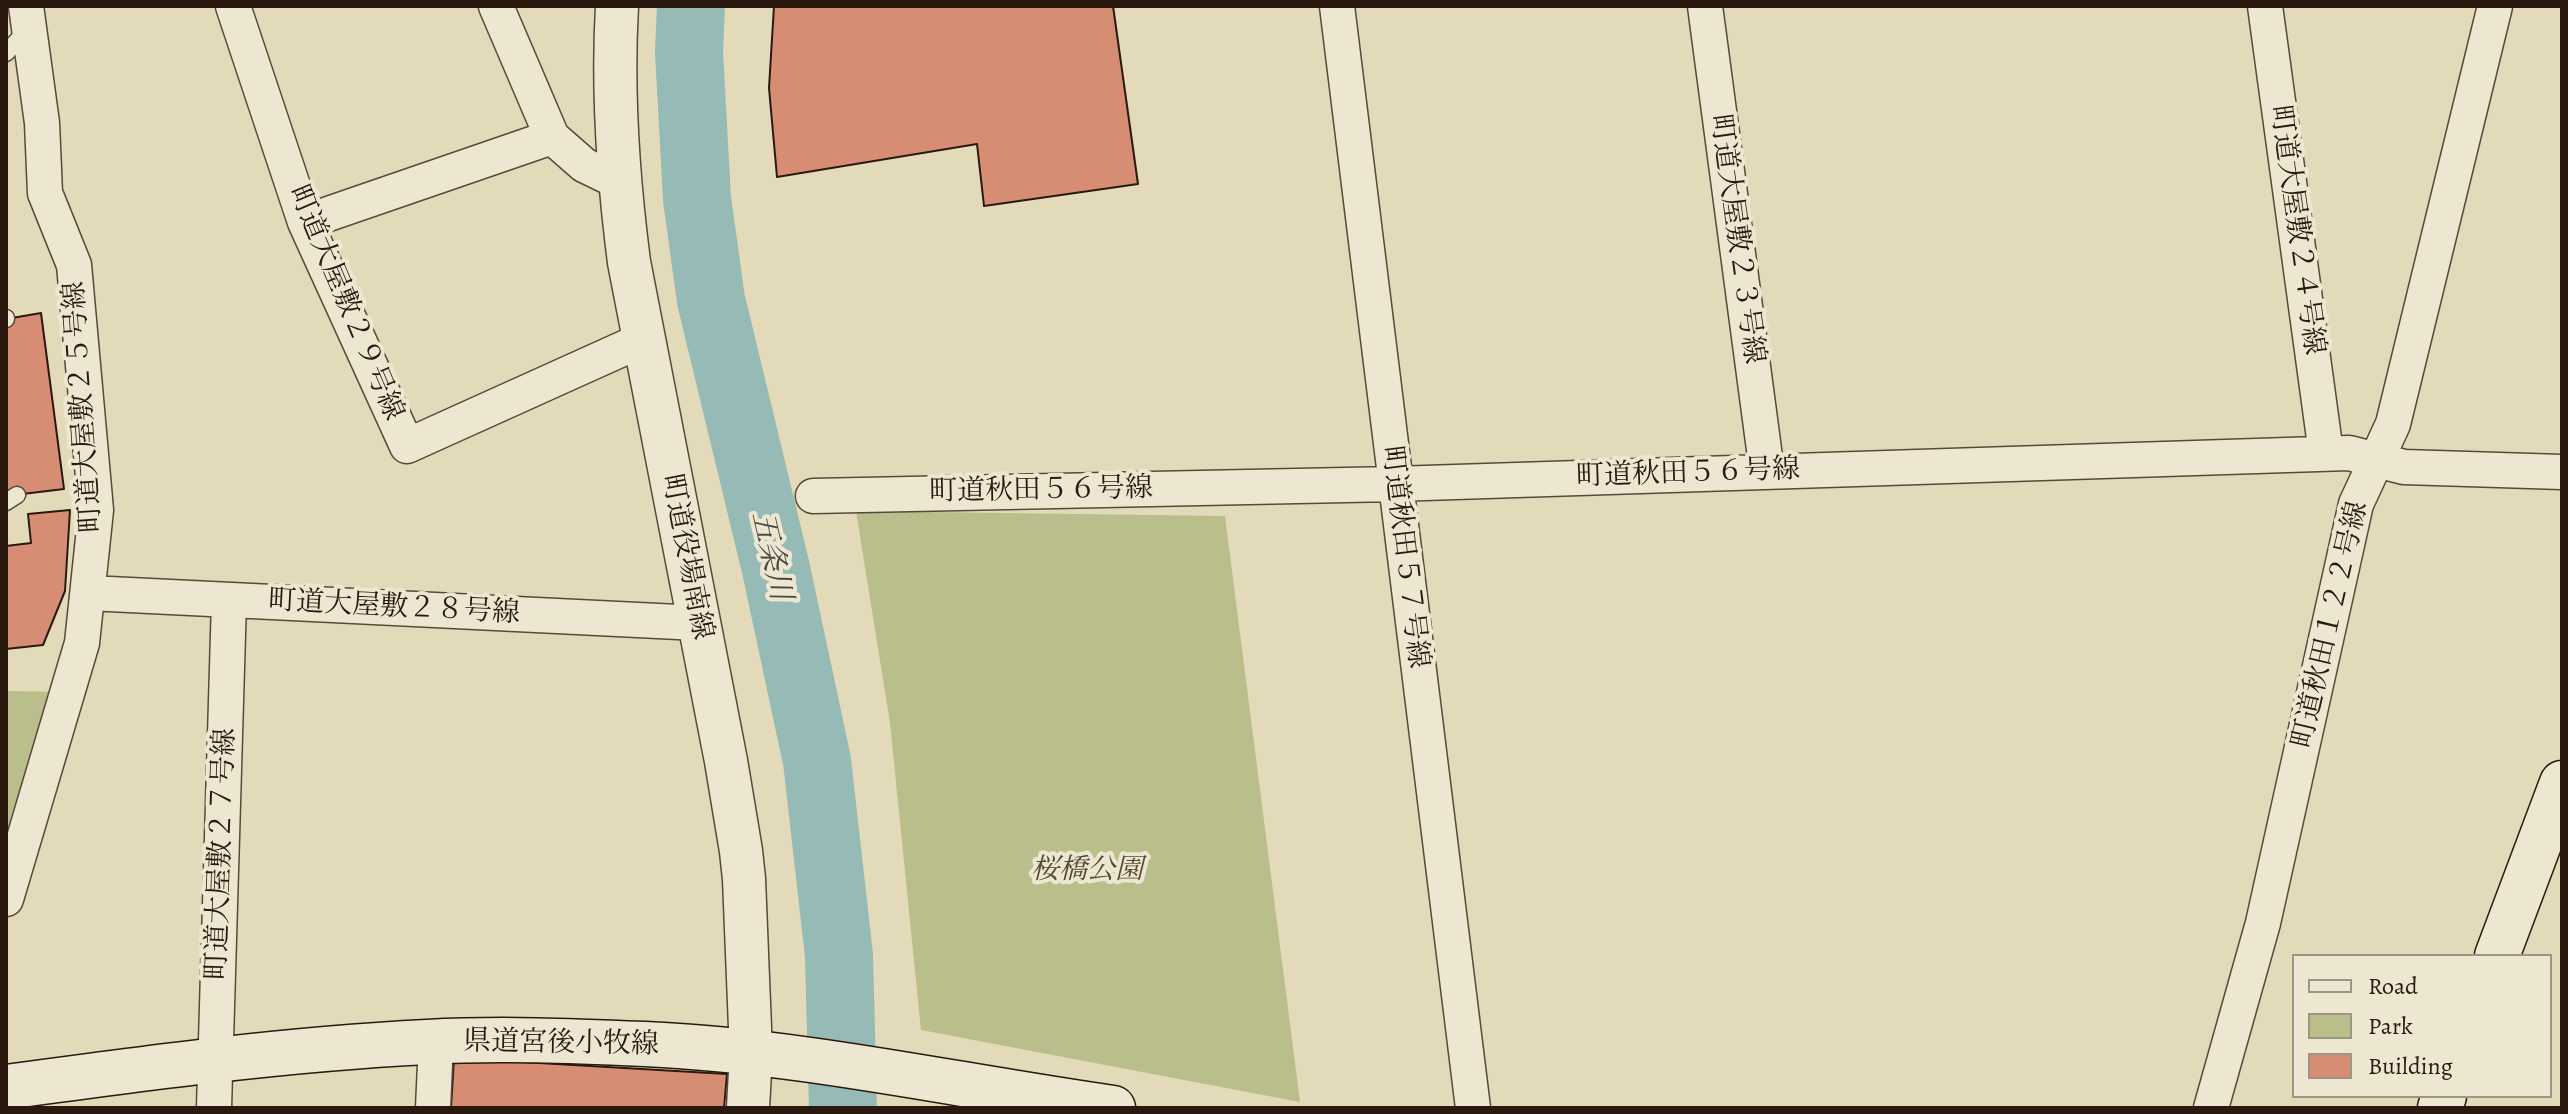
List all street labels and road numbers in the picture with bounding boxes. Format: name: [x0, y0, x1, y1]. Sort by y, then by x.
street label: 町道大屋敷２４号線: [2262, 103, 2330, 357]
street label: 町道大屋敷２３号線: [1702, 112, 1770, 366]
street label: 町道大屋敷２９号線: [280, 180, 410, 426]
street label: 町道大屋敷２５号線: [58, 280, 110, 534]
street label: 町道秋田５７号線: [1374, 444, 1434, 670]
street label: 町道秋田５６号線: [1575, 453, 1801, 495]
street label: 町道役場南線: [653, 471, 719, 643]
street label: 町道秋田５６号線: [929, 472, 1153, 510]
street label: 町道秋田１２２号線: [2286, 498, 2376, 752]
street label: 町道大屋敷２８号線: [267, 585, 521, 631]
street label: 町道大屋敷２７号線: [201, 727, 243, 981]
street label: 県道宮後小牧線: [463, 1025, 659, 1063]

